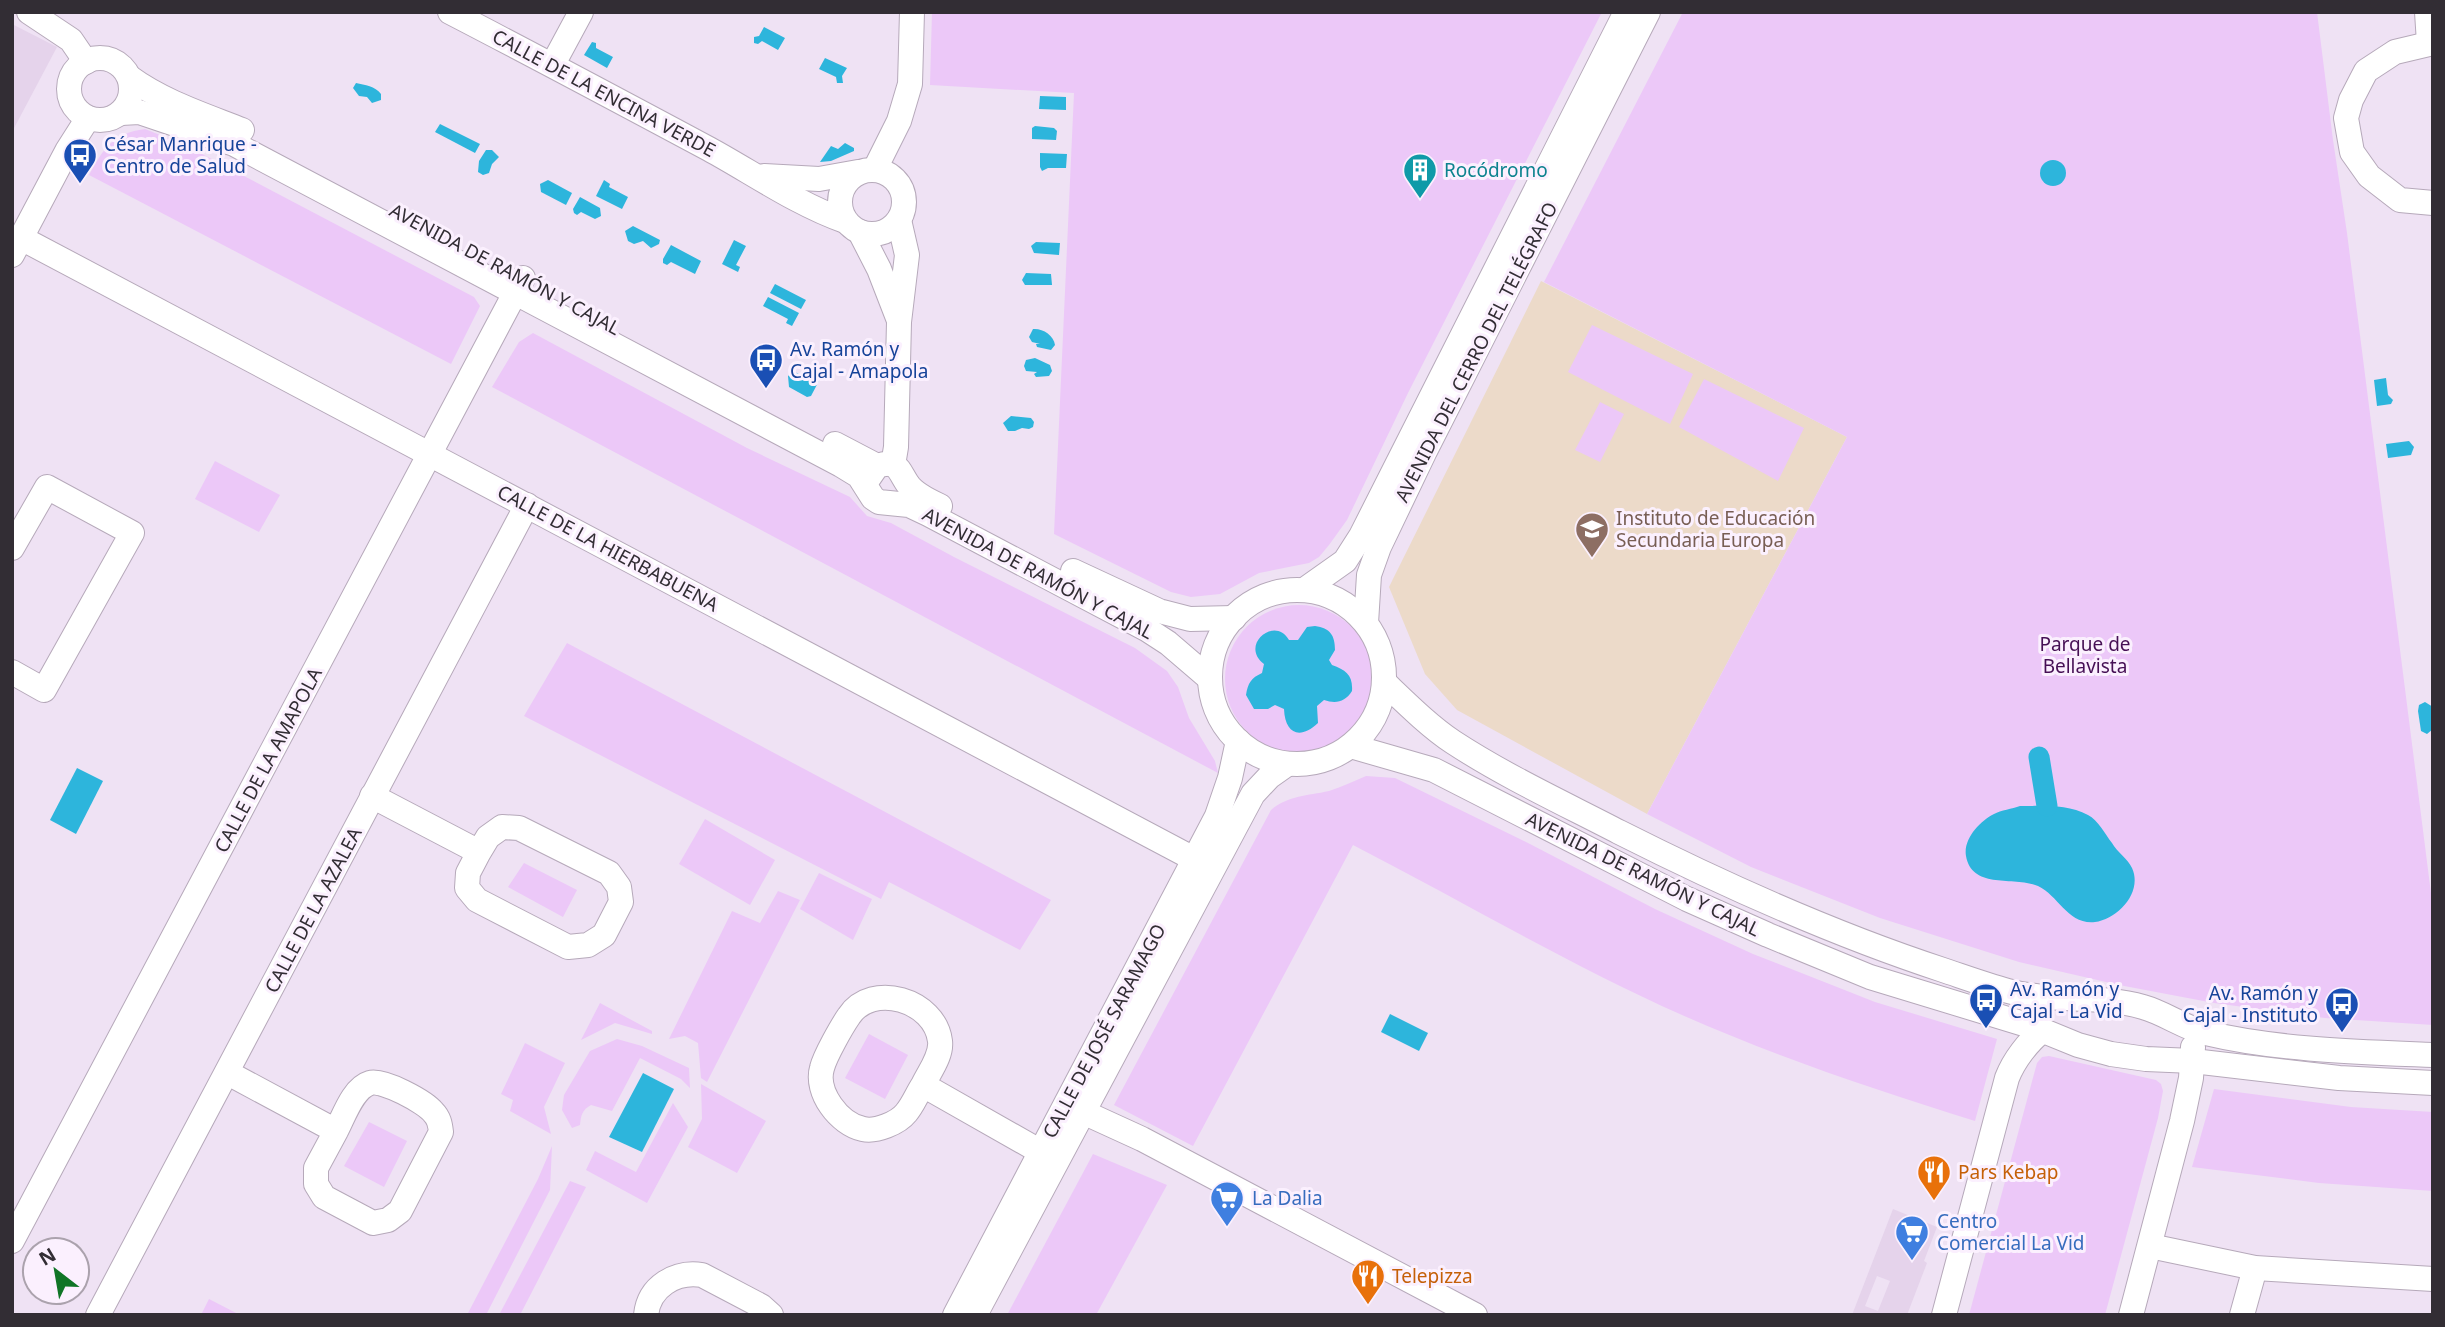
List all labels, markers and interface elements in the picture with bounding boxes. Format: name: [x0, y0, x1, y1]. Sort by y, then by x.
street label: CALLE DE LA ENCINA VERDE: [488, 23, 720, 163]
place label: César Manrique - Centro de Salud: [104, 131, 257, 179]
bus stop icon: César Manrique - Centro de Salud: [61, 136, 99, 185]
building icon: Rocódromo: [1401, 151, 1439, 200]
place label: Rocódromo: [1444, 157, 1548, 183]
street label: AVENIDA DE RAMÓN Y CAJAL: [385, 197, 625, 341]
street label: AVENIDA DEL CERRO DEL TELÉGRAFO: [1389, 197, 1563, 507]
place label: Av. Ramón y Cajal - Amapola: [790, 336, 928, 384]
bus stop icon: Av. Ramón y Cajal - Amapola: [747, 341, 785, 390]
street label: CALLE DE LA HIERBABUENA: [493, 479, 724, 618]
street label: AVENIDA DE RAMÓN Y CAJAL: [918, 501, 1158, 645]
place label: Instituto de Educación Secundaria Europa: [1616, 505, 1815, 553]
school or university icon: Instituto de Educación Secundaria Europa: [1573, 510, 1611, 559]
park label: Parque de Bellavista: [2039, 631, 2131, 679]
street label: CALLE DE LA AMAPOLA: [208, 662, 328, 857]
street label: AVENIDA DE RAMÓN Y CAJAL: [1522, 806, 1765, 942]
street label: CALLE DE LA AZALEA: [258, 822, 368, 997]
street label: CALLE DE JOSÉ SARAMAGO: [1036, 919, 1172, 1143]
place label: Av. Ramón y Cajal - La Vid: [2010, 976, 2123, 1024]
place label: Av. Ramón y Cajal - Instituto: [2183, 980, 2318, 1028]
bus stop icon: Av. Ramón y Cajal - La Vid: [1967, 981, 2005, 1030]
bus stop icon: Av. Ramón y Cajal - Instituto: [2323, 985, 2361, 1034]
restaurant icon: Pars Kebap: [1915, 1153, 1953, 1202]
place label: Pars Kebap: [1958, 1159, 2059, 1185]
supermarket icon: La Dalia: [1208, 1179, 1246, 1228]
place label: La Dalia: [1252, 1185, 1323, 1211]
place label: Centro Comercial La Vid: [1937, 1208, 2085, 1256]
supermarket icon: Centro Comercial La Vid: [1893, 1213, 1931, 1262]
north arrow: [21, 1236, 91, 1306]
text: N: [34, 1241, 61, 1272]
restaurant icon: Telepizza: [1349, 1257, 1387, 1306]
place label: Telepizza: [1392, 1263, 1473, 1289]

